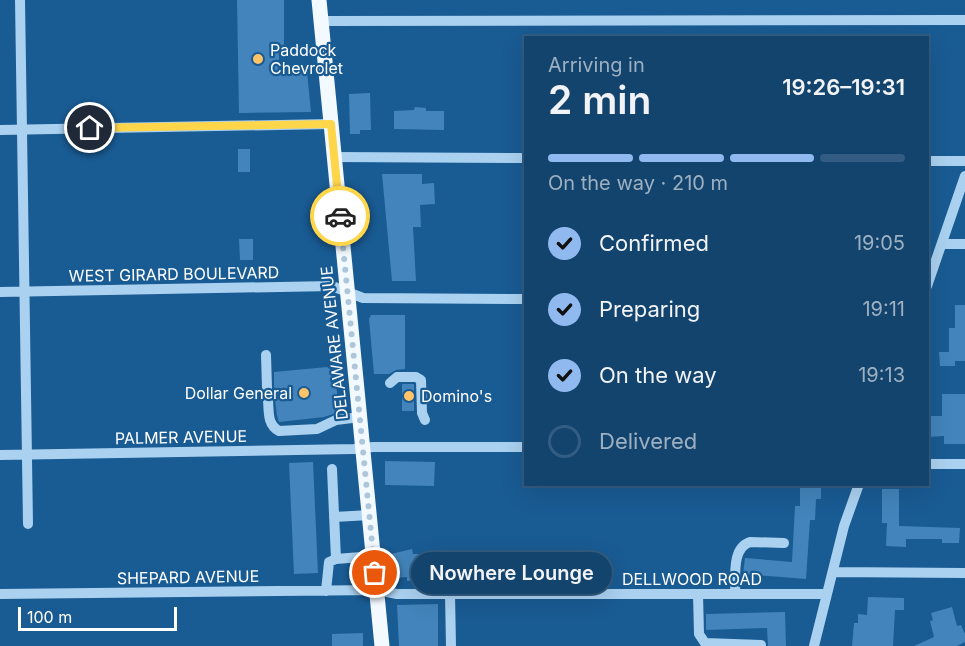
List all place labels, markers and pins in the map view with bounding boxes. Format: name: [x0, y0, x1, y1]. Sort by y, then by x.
place label: Paddock Chevrolet: [270, 40, 343, 78]
marker: Paddock Chevrolet: [251, 52, 265, 66]
pin: [64, 102, 115, 153]
place label: Dollar General: [185, 383, 292, 403]
marker: Dollar General: [297, 386, 311, 400]
place label: Domino's: [421, 386, 492, 406]
marker: Domino's: [402, 389, 416, 403]
pin: [349, 547, 400, 598]
callout: Nowhere Lounge: [411, 552, 612, 594]

